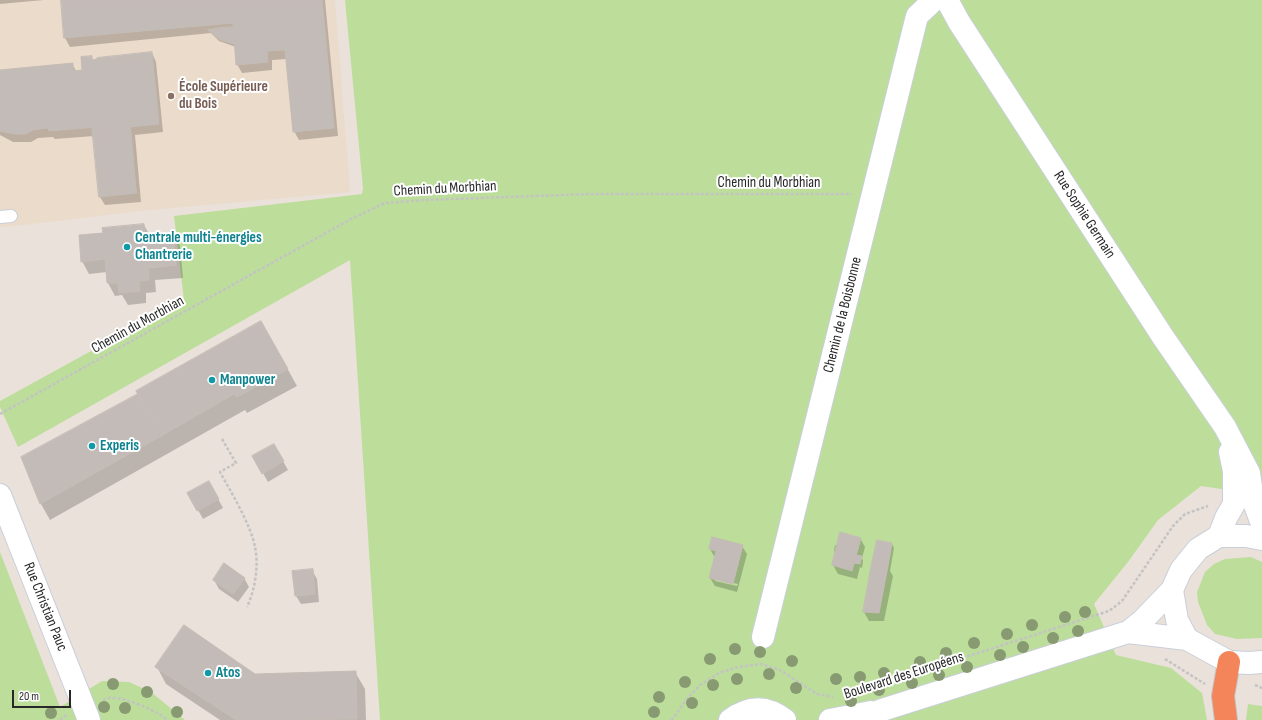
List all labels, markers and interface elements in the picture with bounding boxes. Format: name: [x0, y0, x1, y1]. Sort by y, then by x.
place label: École Supérieure du Bois: [179, 78, 268, 113]
marker: École Supérieure du Bois: [166, 91, 176, 101]
street label: Rue Sophie Germain: [1049, 168, 1119, 262]
street label: Chemin du Morbhian: [718, 174, 820, 192]
street label: Chemin du Morbhian: [393, 177, 497, 201]
place label: Centrale multi-énergies Chantrerie: [135, 229, 262, 264]
marker: Centrale multi-énergies Chantrerie: [122, 242, 132, 252]
street label: Chemin de la Boisbonne: [820, 255, 866, 375]
street label: Chemin du Morbhian: [89, 292, 187, 358]
place label: Manpower: [220, 371, 275, 389]
marker: Manpower: [207, 375, 217, 385]
place label: Experis: [100, 437, 139, 455]
marker: Experis: [87, 441, 97, 451]
street label: Rue Christian Pauc: [19, 560, 71, 654]
street label: Boulevard des Européens: [842, 648, 966, 704]
place label: Atos: [216, 664, 240, 682]
marker: Atos: [203, 668, 213, 678]
scale bar: [14, 682, 73, 708]
text: 20 m: [19, 689, 39, 704]

